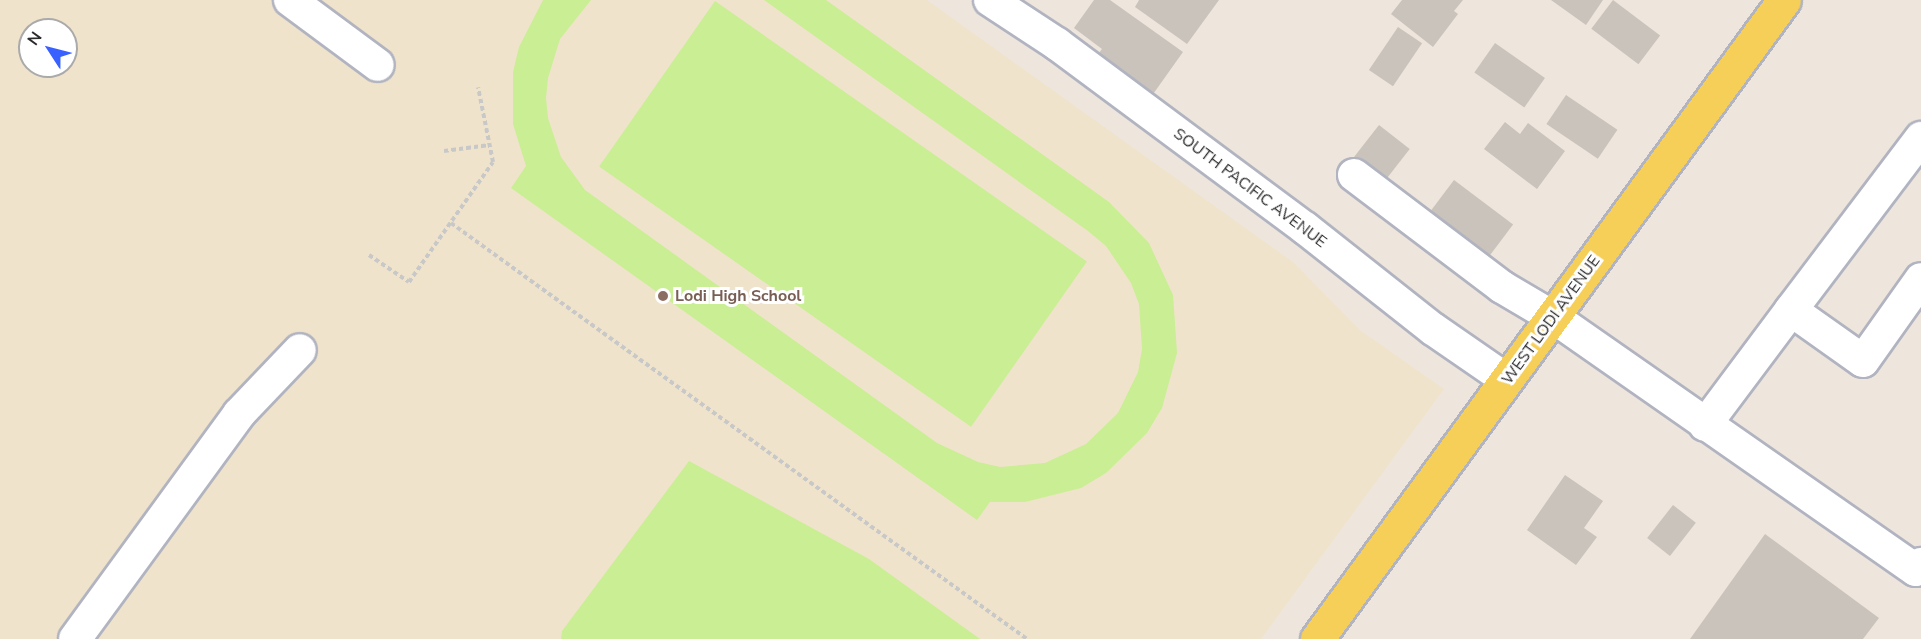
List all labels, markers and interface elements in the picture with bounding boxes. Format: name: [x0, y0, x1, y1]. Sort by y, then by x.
north arrow: [18, 18, 78, 78]
text: N: [23, 27, 47, 50]
street label: SOUTH PACIFIC AVENUE: [1170, 124, 1330, 252]
street label: WEST LODI AVENUE: [1498, 252, 1604, 388]
place label: Lodi High School: [675, 286, 801, 306]
marker: Lodi High School: [656, 289, 670, 303]

